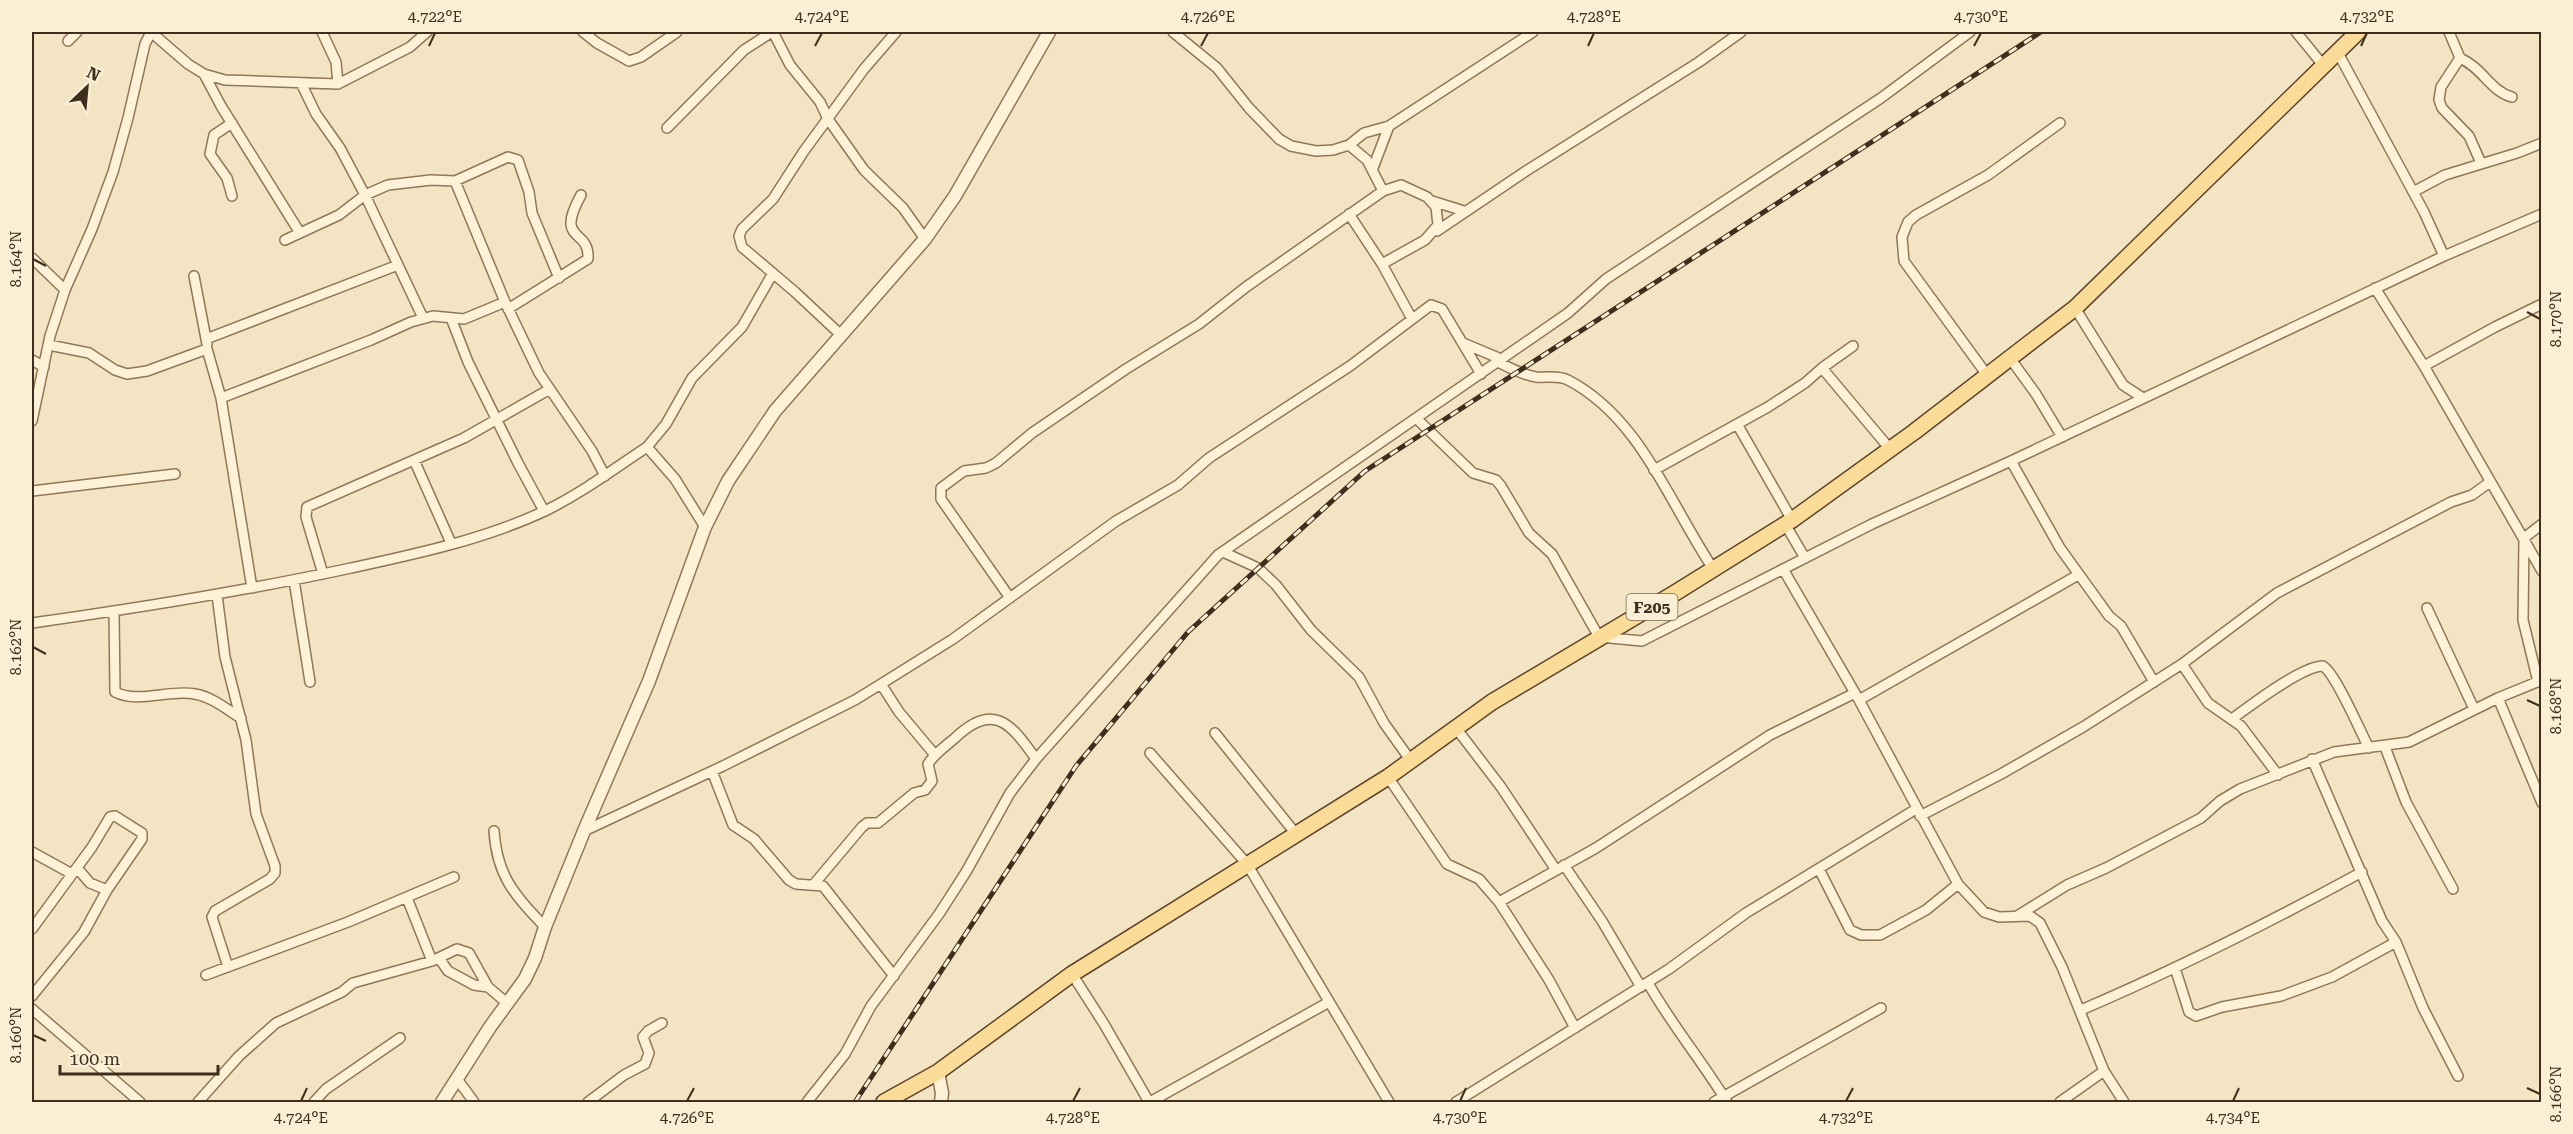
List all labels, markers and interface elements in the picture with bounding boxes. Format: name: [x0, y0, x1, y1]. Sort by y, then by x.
text: 4.722°E: [408, 8, 462, 26]
text: 4.724°E: [795, 8, 849, 26]
text: 4.726°E: [1181, 8, 1235, 26]
text: 4.728°E: [1567, 8, 1621, 26]
text: 4.730°E: [1954, 8, 2008, 26]
text: 4.732°E: [2340, 8, 2394, 26]
north arrow: [57, 57, 117, 117]
text: N: [84, 63, 103, 85]
text: 8.164°N: [7, 231, 25, 287]
text: 8.170°N: [2547, 291, 2565, 347]
road number: F205: [1626, 594, 1678, 620]
text: 8.162°N: [7, 619, 25, 675]
text: 8.168°N: [2547, 678, 2565, 734]
text: 8.160°N: [7, 1007, 25, 1063]
scale bar: [60, 1038, 218, 1076]
text: 100 m: [69, 1048, 120, 1069]
text: 8.166°N: [2547, 1066, 2565, 1122]
text: 4.724°E: [274, 1109, 328, 1127]
text: 4.726°E: [660, 1109, 714, 1127]
text: 4.728°E: [1046, 1109, 1100, 1127]
text: 4.730°E: [1433, 1109, 1487, 1127]
text: 4.732°E: [1819, 1109, 1873, 1127]
text: 4.734°E: [2206, 1109, 2260, 1127]

